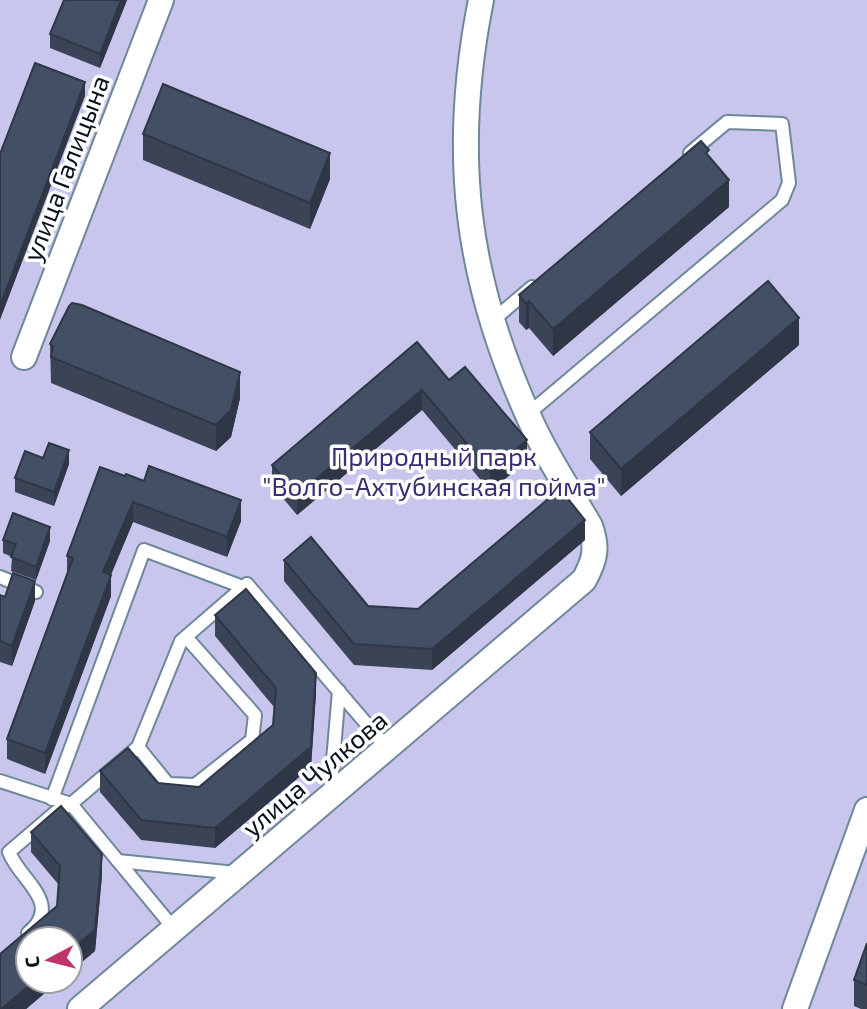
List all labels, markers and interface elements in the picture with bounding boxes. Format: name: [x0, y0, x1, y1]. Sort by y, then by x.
street label: улица Галицына: [15, 71, 116, 266]
park label: Природный парк "Волго-Ахтубинская пойма": [262, 440, 606, 502]
street label: улица Чулкова: [235, 703, 393, 843]
north arrow: [14, 925, 84, 995]
text: С: [20, 955, 44, 969]

